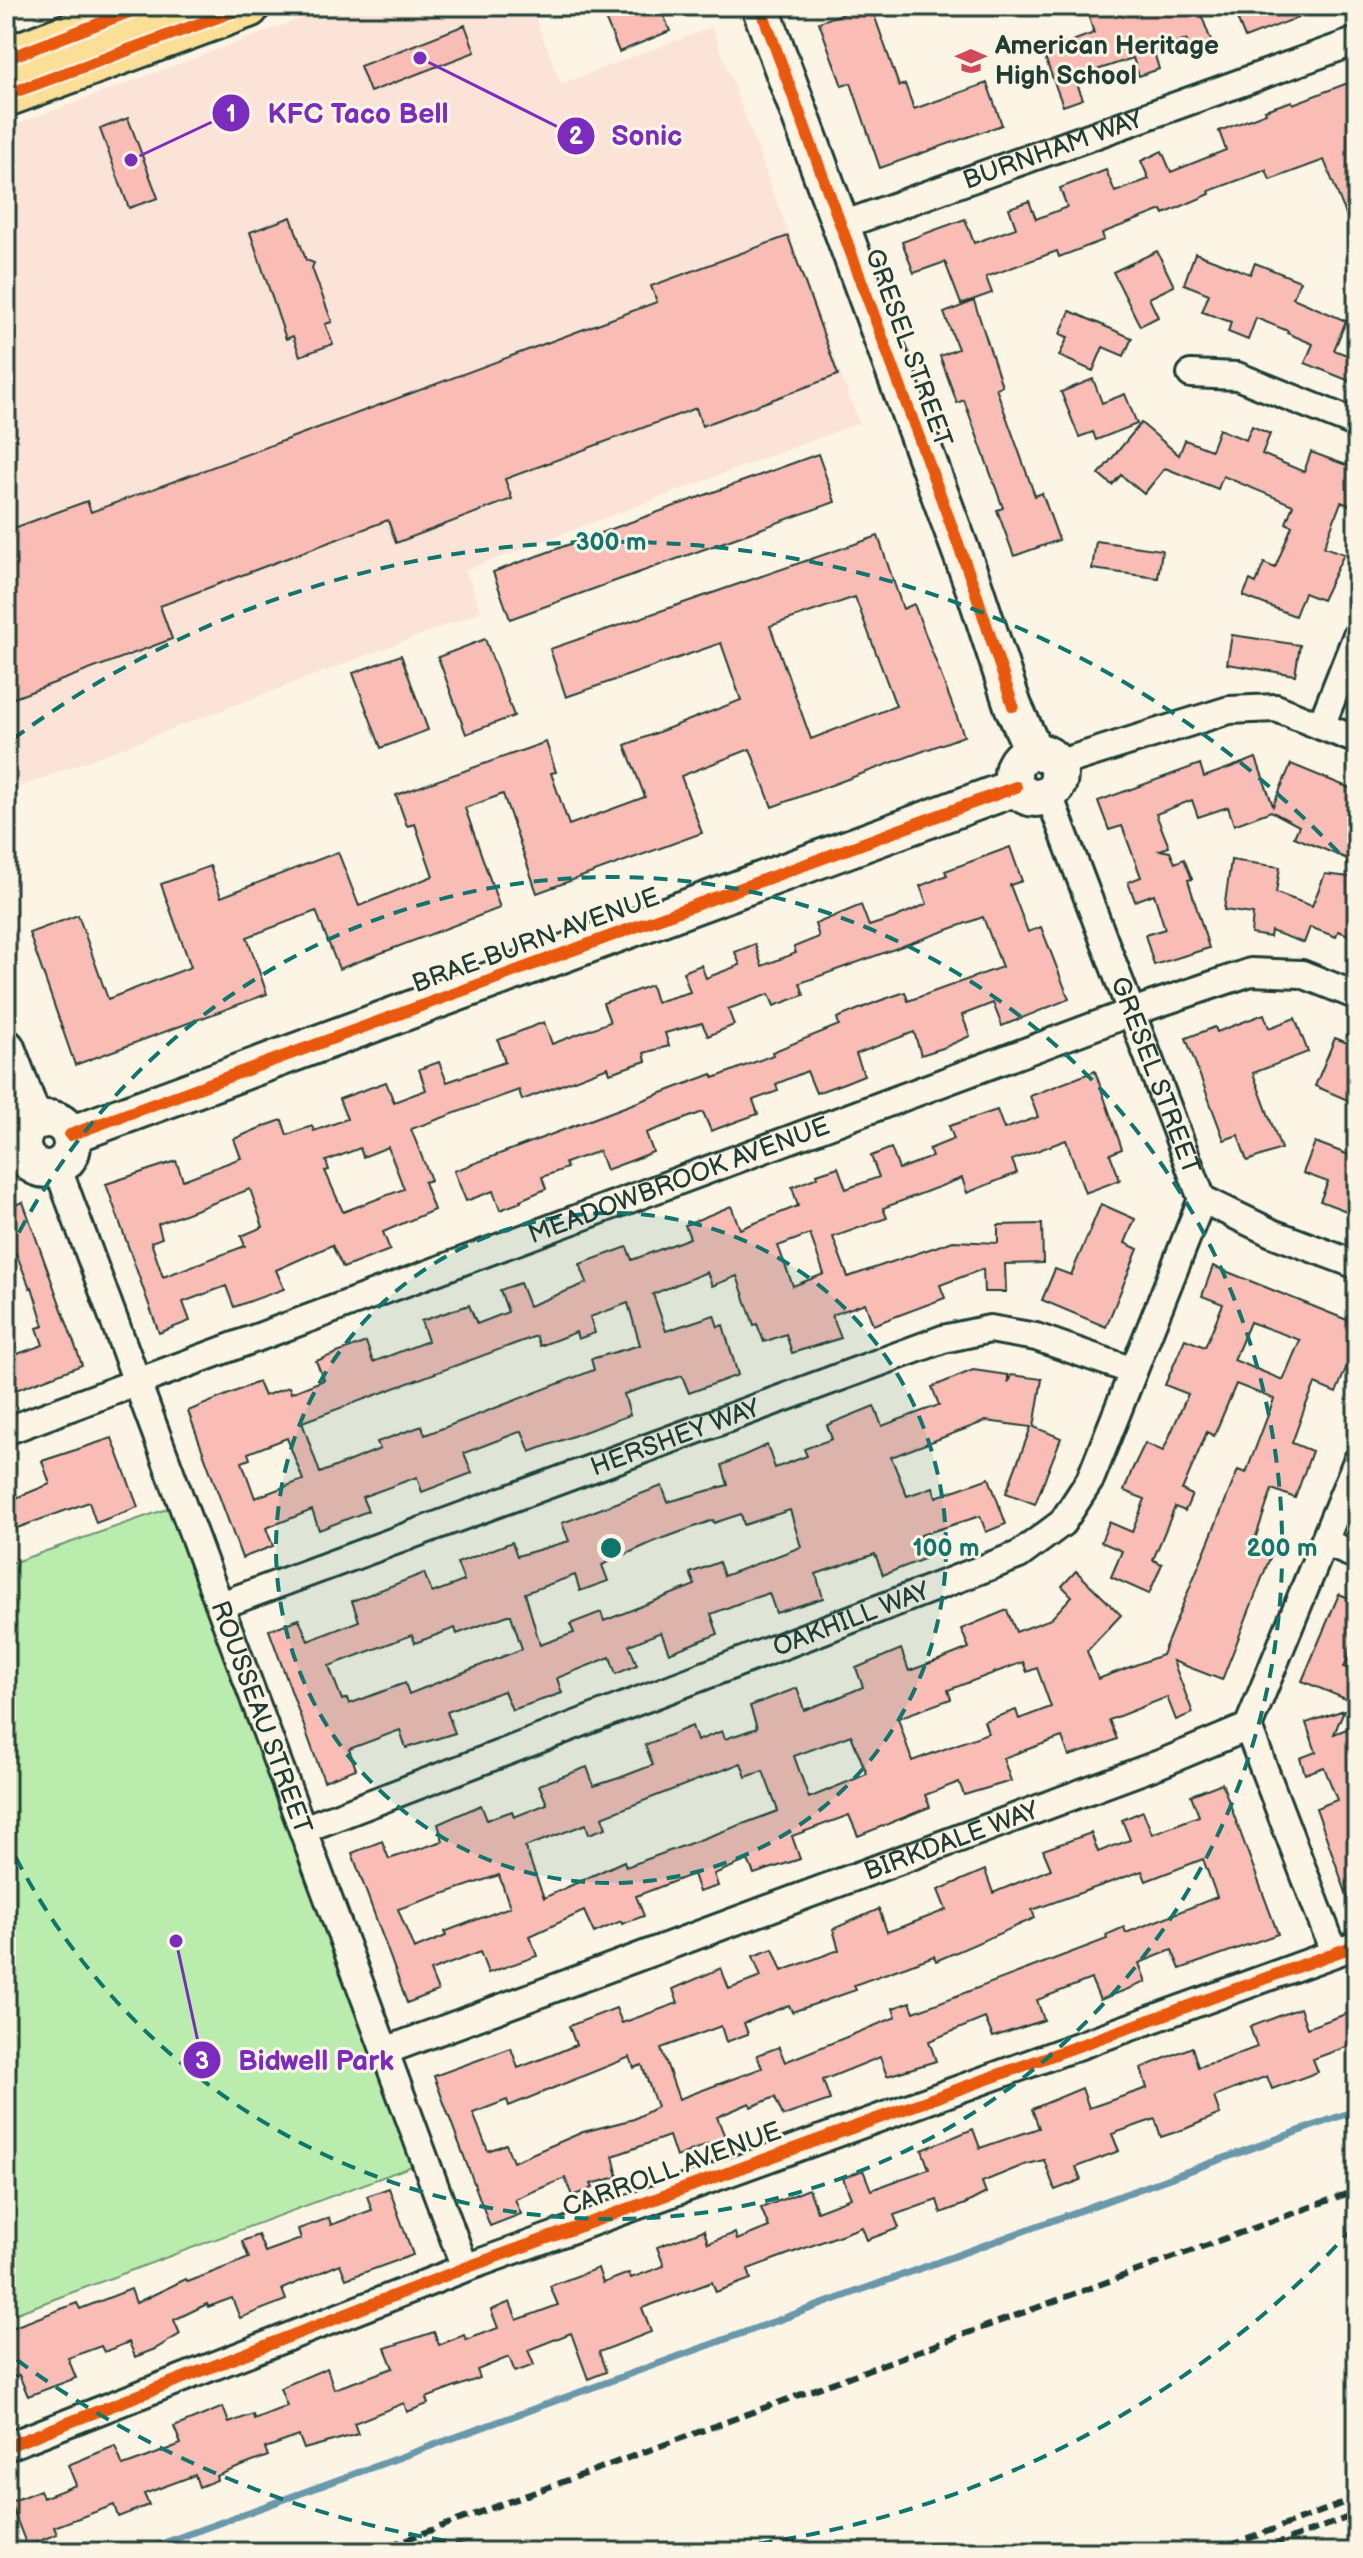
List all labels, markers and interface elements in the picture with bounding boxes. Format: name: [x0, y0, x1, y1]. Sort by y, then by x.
place label: American Heritage High School: [994, 31, 1219, 92]
school or university icon: American Heritage High School: [954, 44, 988, 78]
callout: KFC Taco Bell: [211, 87, 464, 139]
text: KFC Taco Bell: [267, 98, 449, 131]
text: 1: [226, 100, 236, 129]
street label: BURNHAM WAY: [959, 103, 1148, 196]
callout: Sonic: [556, 110, 699, 162]
text: Sonic: [612, 120, 682, 153]
text: 2: [569, 122, 584, 151]
street label: GRESEL STREET: [858, 245, 958, 452]
text: 300 m: [576, 528, 646, 557]
street label: BRAE BURN AVENUE: [408, 882, 664, 1000]
street label: GRESEL STREET: [1104, 972, 1207, 1179]
street label: MEADOWBROOK AVENUE: [524, 1110, 834, 1251]
street label: HERSHEY WAY: [586, 1392, 765, 1483]
centre of rings: [597, 1534, 625, 1562]
text: 100 m: [913, 1534, 979, 1563]
text: 200 m: [1247, 1534, 1317, 1563]
street label: OAKHILL WAY: [769, 1575, 935, 1663]
street label: ROUSSEAU STREET: [204, 1597, 319, 1839]
street label: BIRKDALE WAY: [860, 1794, 1044, 1888]
callout: Bidwell Park: [182, 2034, 410, 2086]
text: Bidwell Park: [238, 2045, 394, 2078]
text: 3: [195, 2047, 209, 2076]
street label: CARROLL AVENUE: [558, 2116, 786, 2224]

